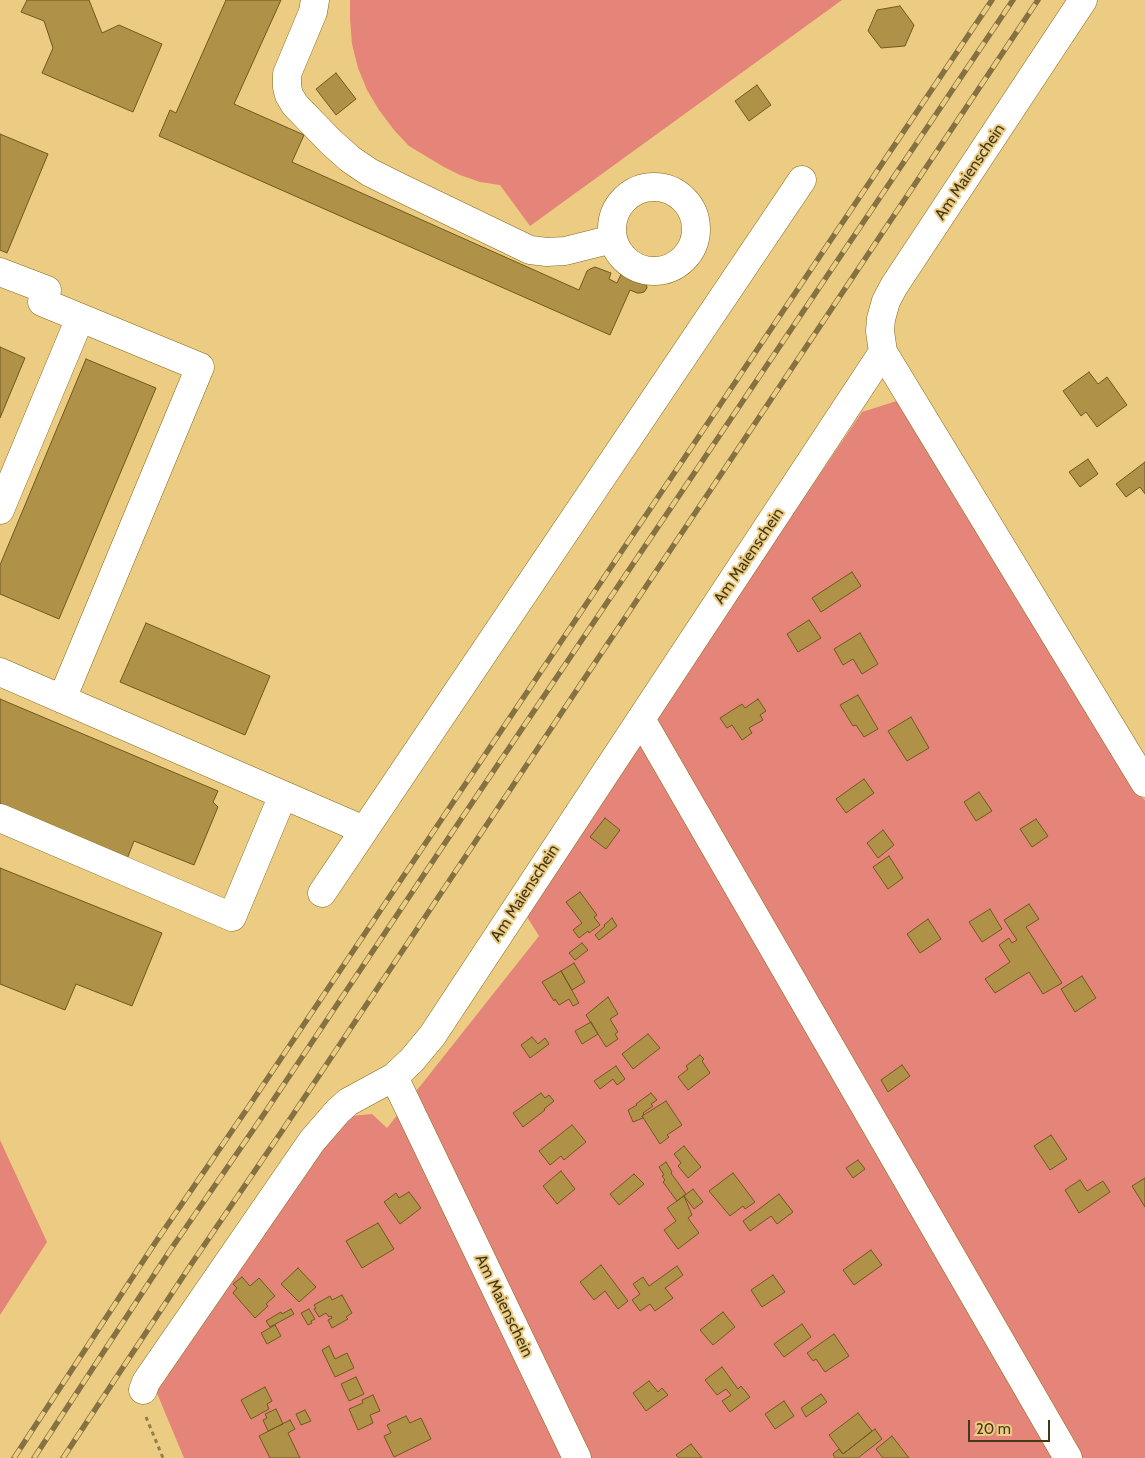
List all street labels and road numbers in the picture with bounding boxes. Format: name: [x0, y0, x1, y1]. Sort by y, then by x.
street label: Am Maienschein: [931, 120, 1009, 224]
street label: Am Maienschein: [710, 504, 788, 608]
street label: Am Maienschein: [487, 841, 563, 945]
street label: Am Maienschein: [471, 1252, 537, 1360]

